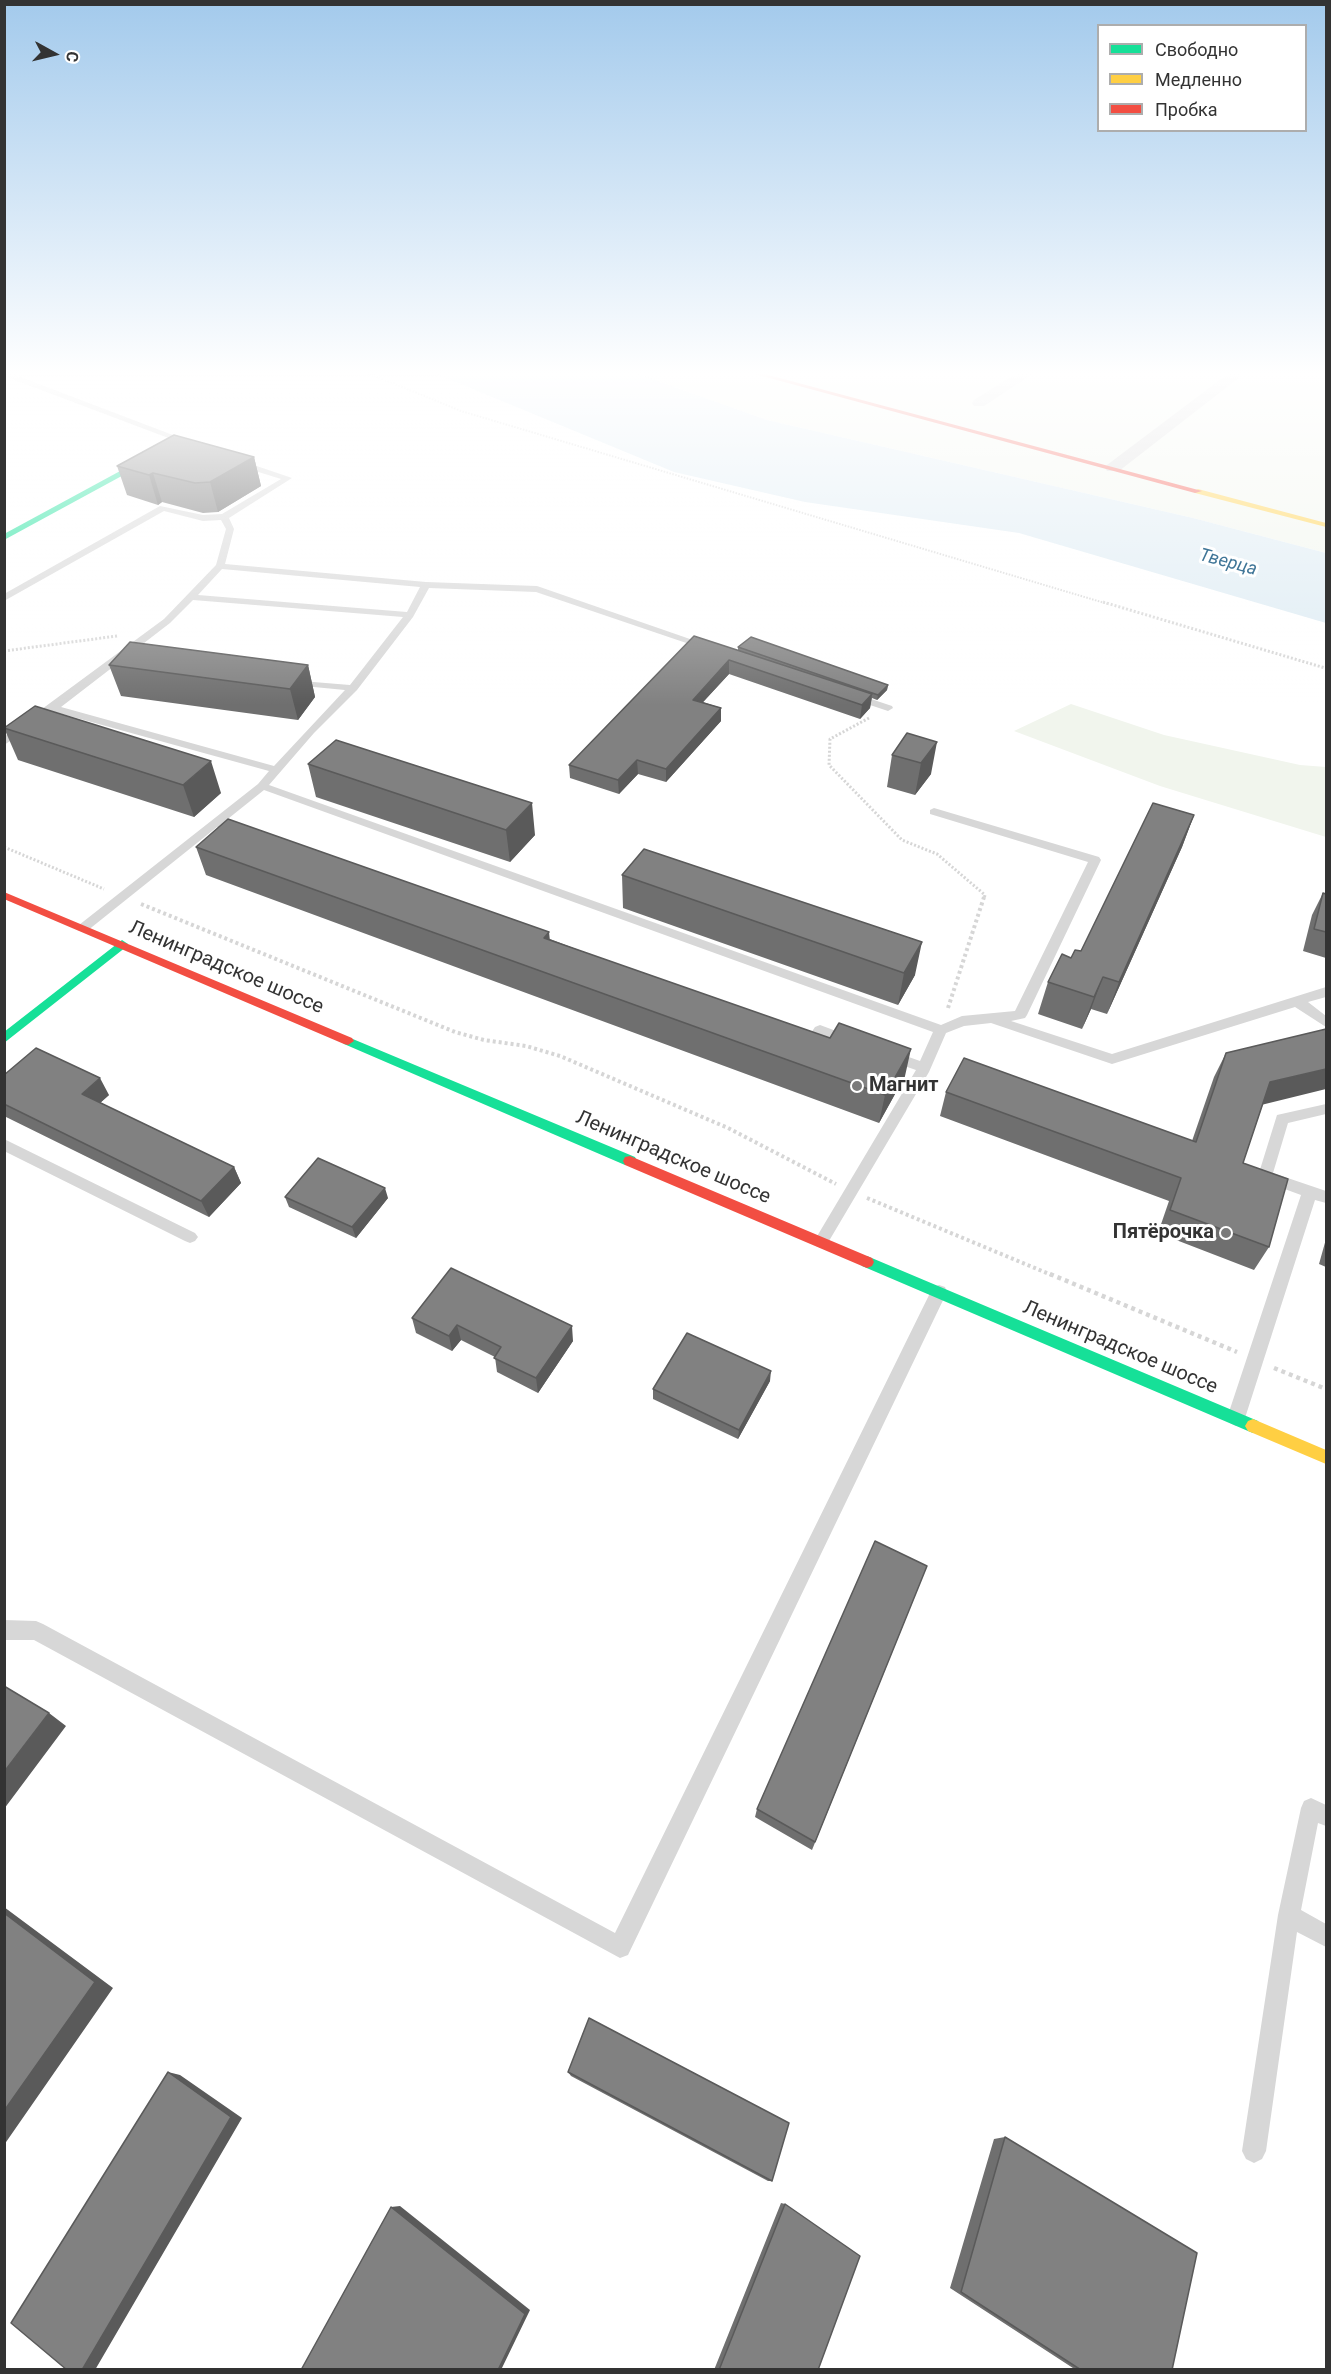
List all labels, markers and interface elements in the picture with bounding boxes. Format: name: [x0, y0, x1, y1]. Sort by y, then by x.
north arrow: [24, 24, 84, 84]
legend: [1097, 24, 1307, 132]
text: Свободно: [1155, 39, 1238, 60]
text: С: [62, 50, 82, 63]
text: Медленно: [1155, 69, 1242, 90]
text: Пробка: [1155, 99, 1218, 120]
water label: Тверца: [1197, 545, 1259, 581]
street label: Ленинградское шоссе: [125, 916, 327, 1020]
place label: Магнит: [869, 1074, 938, 1098]
marker: Магнит: [850, 1079, 864, 1093]
street label: Ленинградское шоссе: [572, 1106, 774, 1210]
place label: Пятёрочка: [1113, 1221, 1214, 1245]
marker: Пятёрочка: [1219, 1226, 1233, 1240]
street label: Ленинградское шоссе: [1019, 1296, 1221, 1400]

